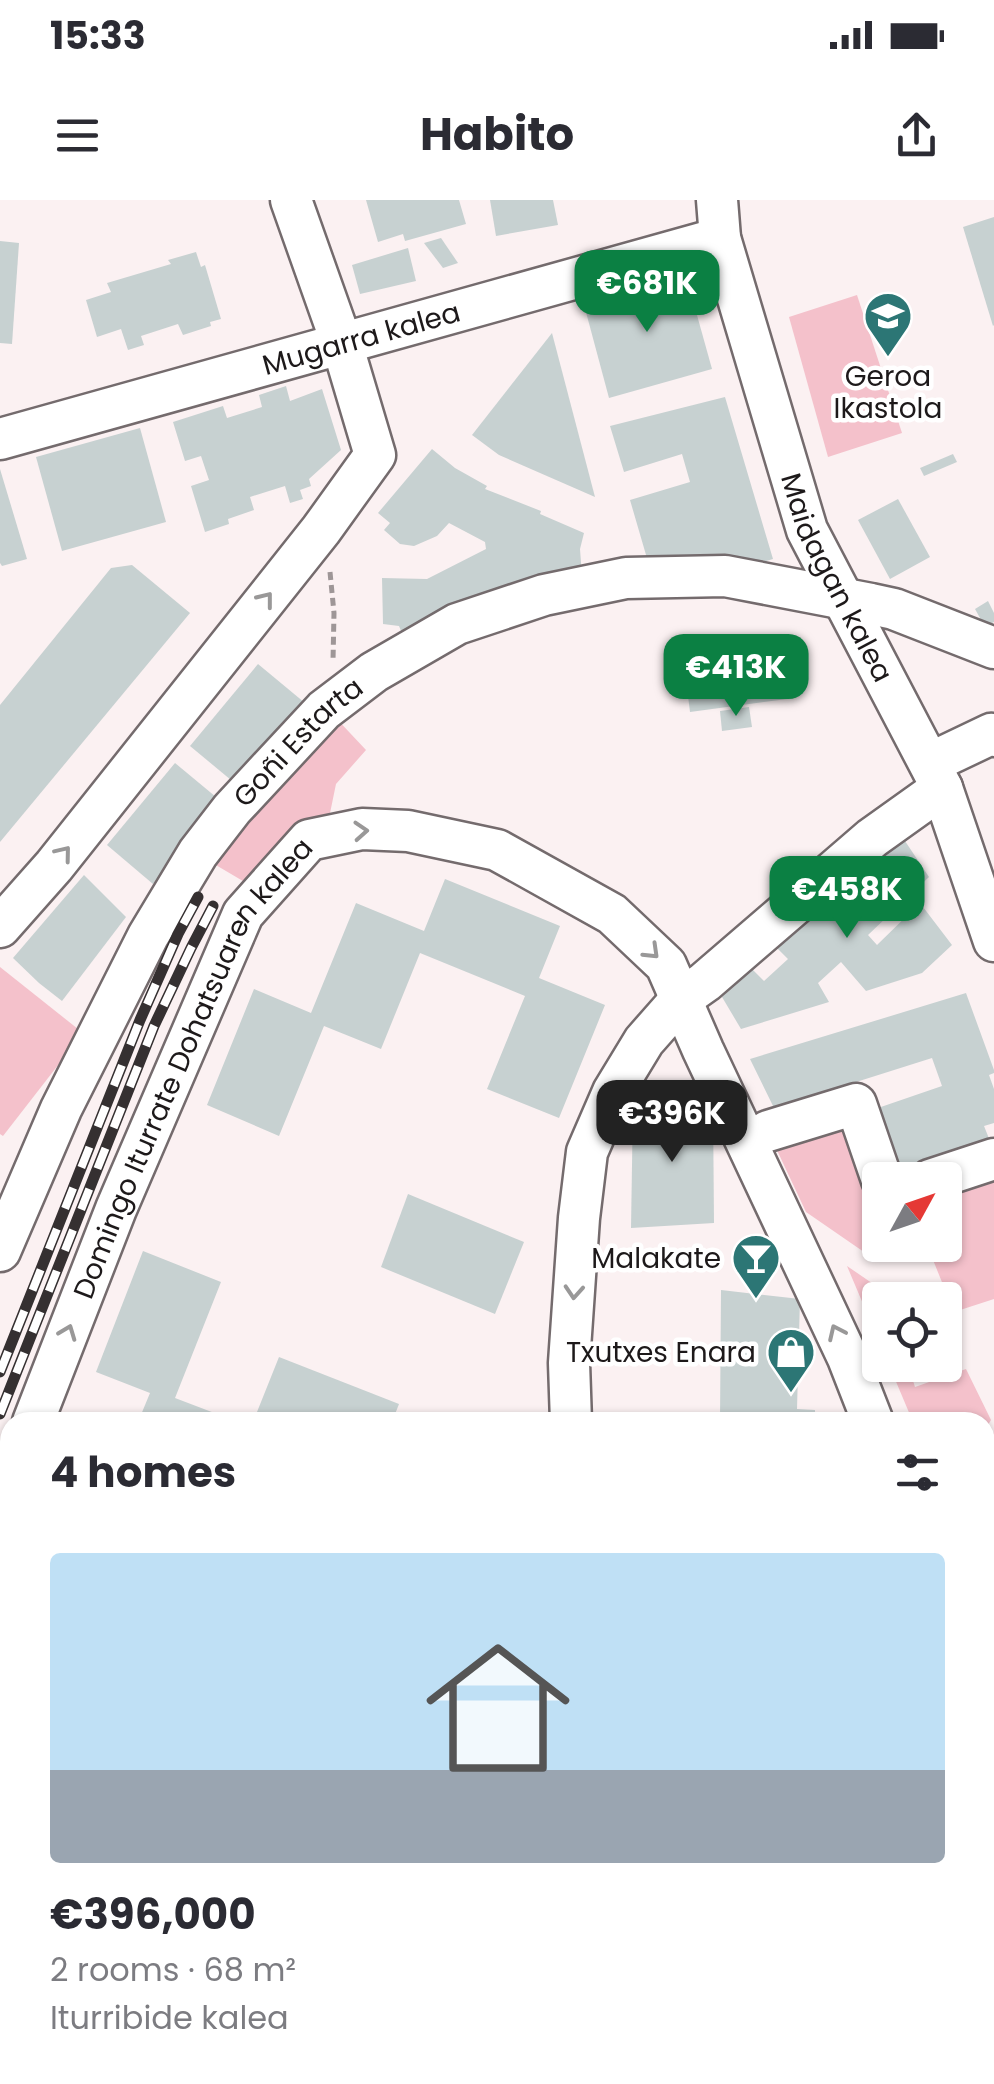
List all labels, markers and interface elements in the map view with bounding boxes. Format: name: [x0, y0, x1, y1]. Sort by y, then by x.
text: 15:33: [50, 9, 146, 62]
text: Habito: [420, 103, 574, 166]
icon: menu: [50, 108, 105, 163]
icon: share: [889, 108, 944, 163]
pin: €681K: [577, 250, 717, 335]
text: €681K: [597, 260, 697, 305]
school or university icon: Geroa Ikastola: [862, 290, 914, 358]
street label: Mugarra kalea: [258, 292, 465, 385]
place label: Geroa Ikastola: [834, 357, 942, 428]
street label: Maidagan kalea: [771, 468, 902, 689]
one-way arrow: [254, 592, 272, 610]
pin: €413K: [666, 634, 806, 719]
text: €413K: [686, 644, 786, 689]
street label: Goñi Estarta: [225, 668, 371, 816]
one-way arrow: [353, 821, 369, 843]
street label: Domingo Iturrate Dohatsuaren kalea: [64, 830, 322, 1304]
one-way arrow: [52, 846, 70, 864]
pin: €458K: [777, 856, 917, 941]
text: €458K: [792, 866, 902, 911]
one-way arrow: [640, 940, 659, 958]
pin: €396K: [602, 1080, 742, 1165]
text: €396K: [618, 1090, 726, 1135]
north arrow: [862, 1162, 962, 1262]
map controls: [862, 1162, 962, 1382]
bar icon: Malakate: [730, 1232, 782, 1300]
place label: Malakate: [591, 1239, 721, 1278]
button: locate: [862, 1282, 962, 1382]
one-way arrow: [563, 1284, 585, 1300]
one-way arrow: [57, 1324, 77, 1341]
one-way arrow: [828, 1325, 848, 1343]
shop icon: Txutxes Enara: [765, 1326, 817, 1394]
place label: Txutxes Enara: [566, 1333, 756, 1372]
text: 4 homes: [50, 1443, 236, 1502]
icon: filters: [890, 1445, 945, 1500]
icon: home: [408, 1618, 588, 1798]
text: €396,000: [50, 1885, 256, 1944]
text: 2 rooms · 68 m²: [50, 1947, 296, 1992]
text: Iturribide kalea: [50, 1995, 289, 2040]

